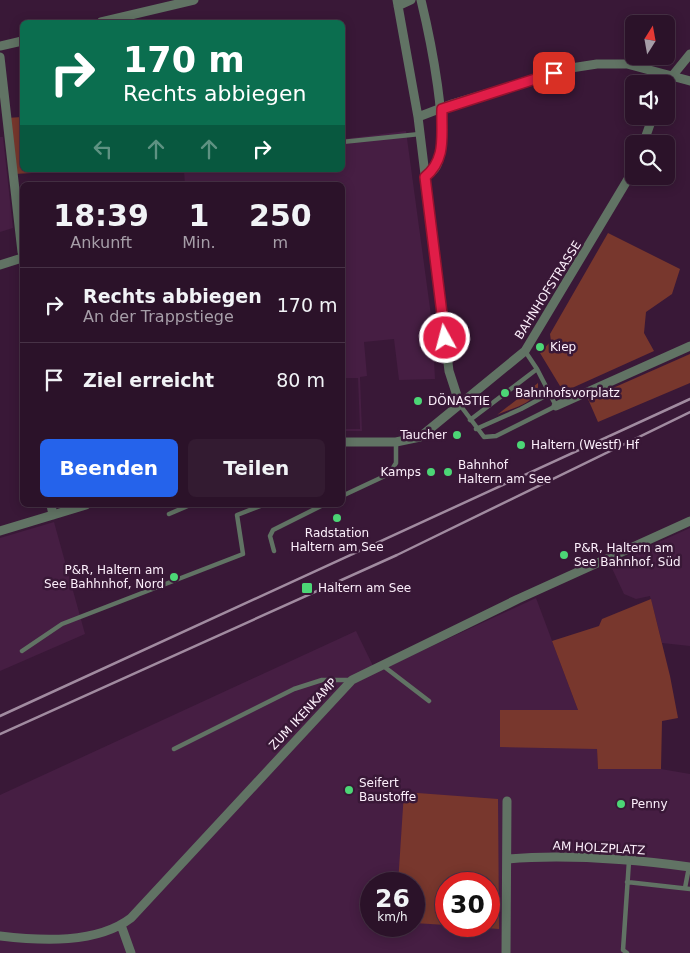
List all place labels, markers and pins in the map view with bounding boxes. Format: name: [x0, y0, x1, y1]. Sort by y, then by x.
pin: [533, 52, 575, 94]
place label: Kiep: [550, 340, 576, 354]
marker: Kiep: [534, 341, 546, 353]
place label: Bahnhofsvorplatz: [515, 386, 620, 400]
marker: Bahnhofsvorplatz: [499, 387, 511, 399]
place label: DÖNASTIE: [428, 392, 490, 408]
marker: DÖNASTIE: [412, 395, 424, 407]
place label: Taucher: [399, 428, 447, 442]
marker: Taucher: [451, 429, 463, 441]
place label: Haltern (Westf) Hf: [531, 438, 640, 452]
marker: Haltern (Westf) Hf: [515, 439, 527, 451]
place label: Bahnhof Haltern am See: [458, 458, 551, 486]
place label: Kamps: [380, 465, 421, 479]
marker: Kamps: [425, 466, 437, 478]
marker: Bahnhof Haltern am See: [442, 466, 454, 478]
marker: Radstation Haltern am See: [331, 512, 343, 524]
place label: Radstation Haltern am See: [290, 526, 384, 554]
place label: P&R, Haltern am See Bahnhof, Süd: [574, 541, 681, 569]
marker: P&R, Haltern am See Bahnhof, Süd: [558, 549, 570, 561]
place label: P&R, Haltern am See Bahhnhof, Nord: [44, 563, 164, 591]
marker: P&R, Haltern am See Bahhnhof, Nord: [168, 571, 180, 583]
marker: Haltern am See: [300, 581, 314, 595]
place label: Haltern am See: [318, 581, 411, 595]
place label: Seifert Baustoffe: [359, 776, 416, 804]
marker: Seifert Baustoffe: [343, 784, 355, 796]
place label: Penny: [631, 797, 668, 811]
marker: Penny: [615, 798, 627, 810]

